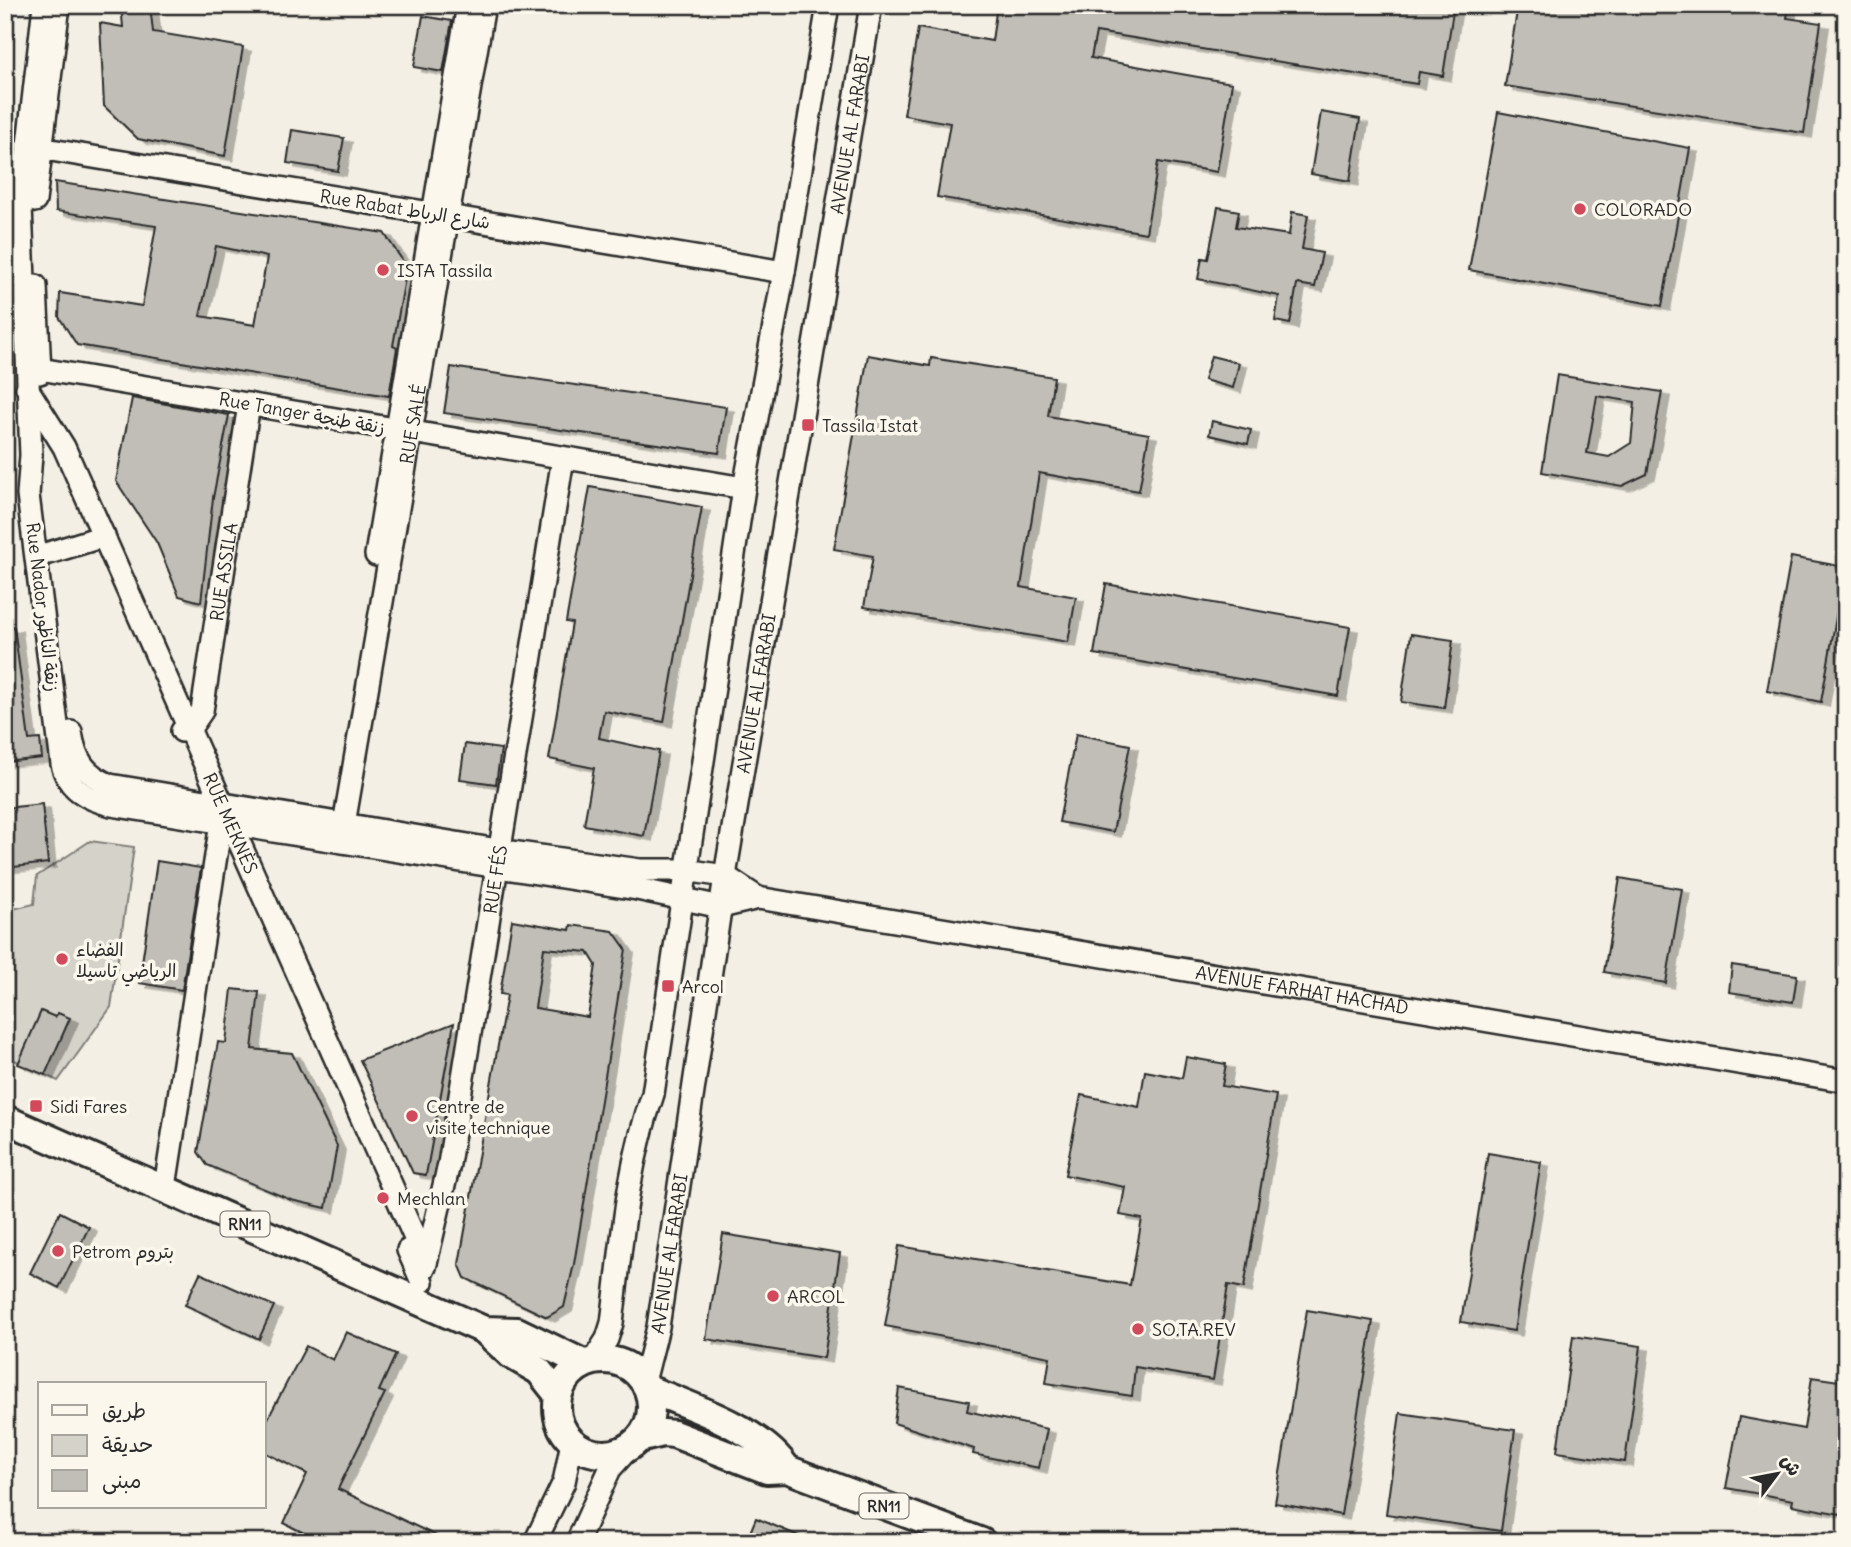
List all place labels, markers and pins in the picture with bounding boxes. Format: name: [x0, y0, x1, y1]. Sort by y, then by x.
place label: COLORADO: [1594, 198, 1692, 221]
marker: COLORADO: [1572, 201, 1588, 217]
place label: ISTA Tassila: [397, 259, 493, 282]
marker: ISTA Tassila: [375, 262, 391, 278]
place label: Tassila Istat: [822, 414, 918, 437]
marker: Tassila Istat: [800, 417, 816, 433]
place label: الفضاء الرياضي تاسيلا: [76, 938, 176, 987]
marker: الفضاء الرياضي تاسيلا: [54, 951, 70, 967]
place label: Arcol: [682, 975, 724, 998]
marker: Arcol: [660, 978, 676, 994]
place label: Sidi Fares: [50, 1095, 127, 1118]
place label: Centre de visite technique: [426, 1095, 551, 1139]
marker: Sidi Fares: [28, 1098, 44, 1114]
marker: Centre de visite technique: [404, 1108, 420, 1124]
place label: Mechlan: [397, 1187, 465, 1210]
marker: Mechlan: [375, 1190, 391, 1206]
place label: Petrom بتروم: [72, 1240, 174, 1266]
marker: Petrom بتروم: [50, 1243, 66, 1259]
place label: ARCOL: [787, 1285, 845, 1308]
marker: ARCOL: [765, 1288, 781, 1304]
place label: SO.TA.REV: [1152, 1318, 1236, 1341]
marker: SO.TA.REV: [1130, 1321, 1146, 1337]

